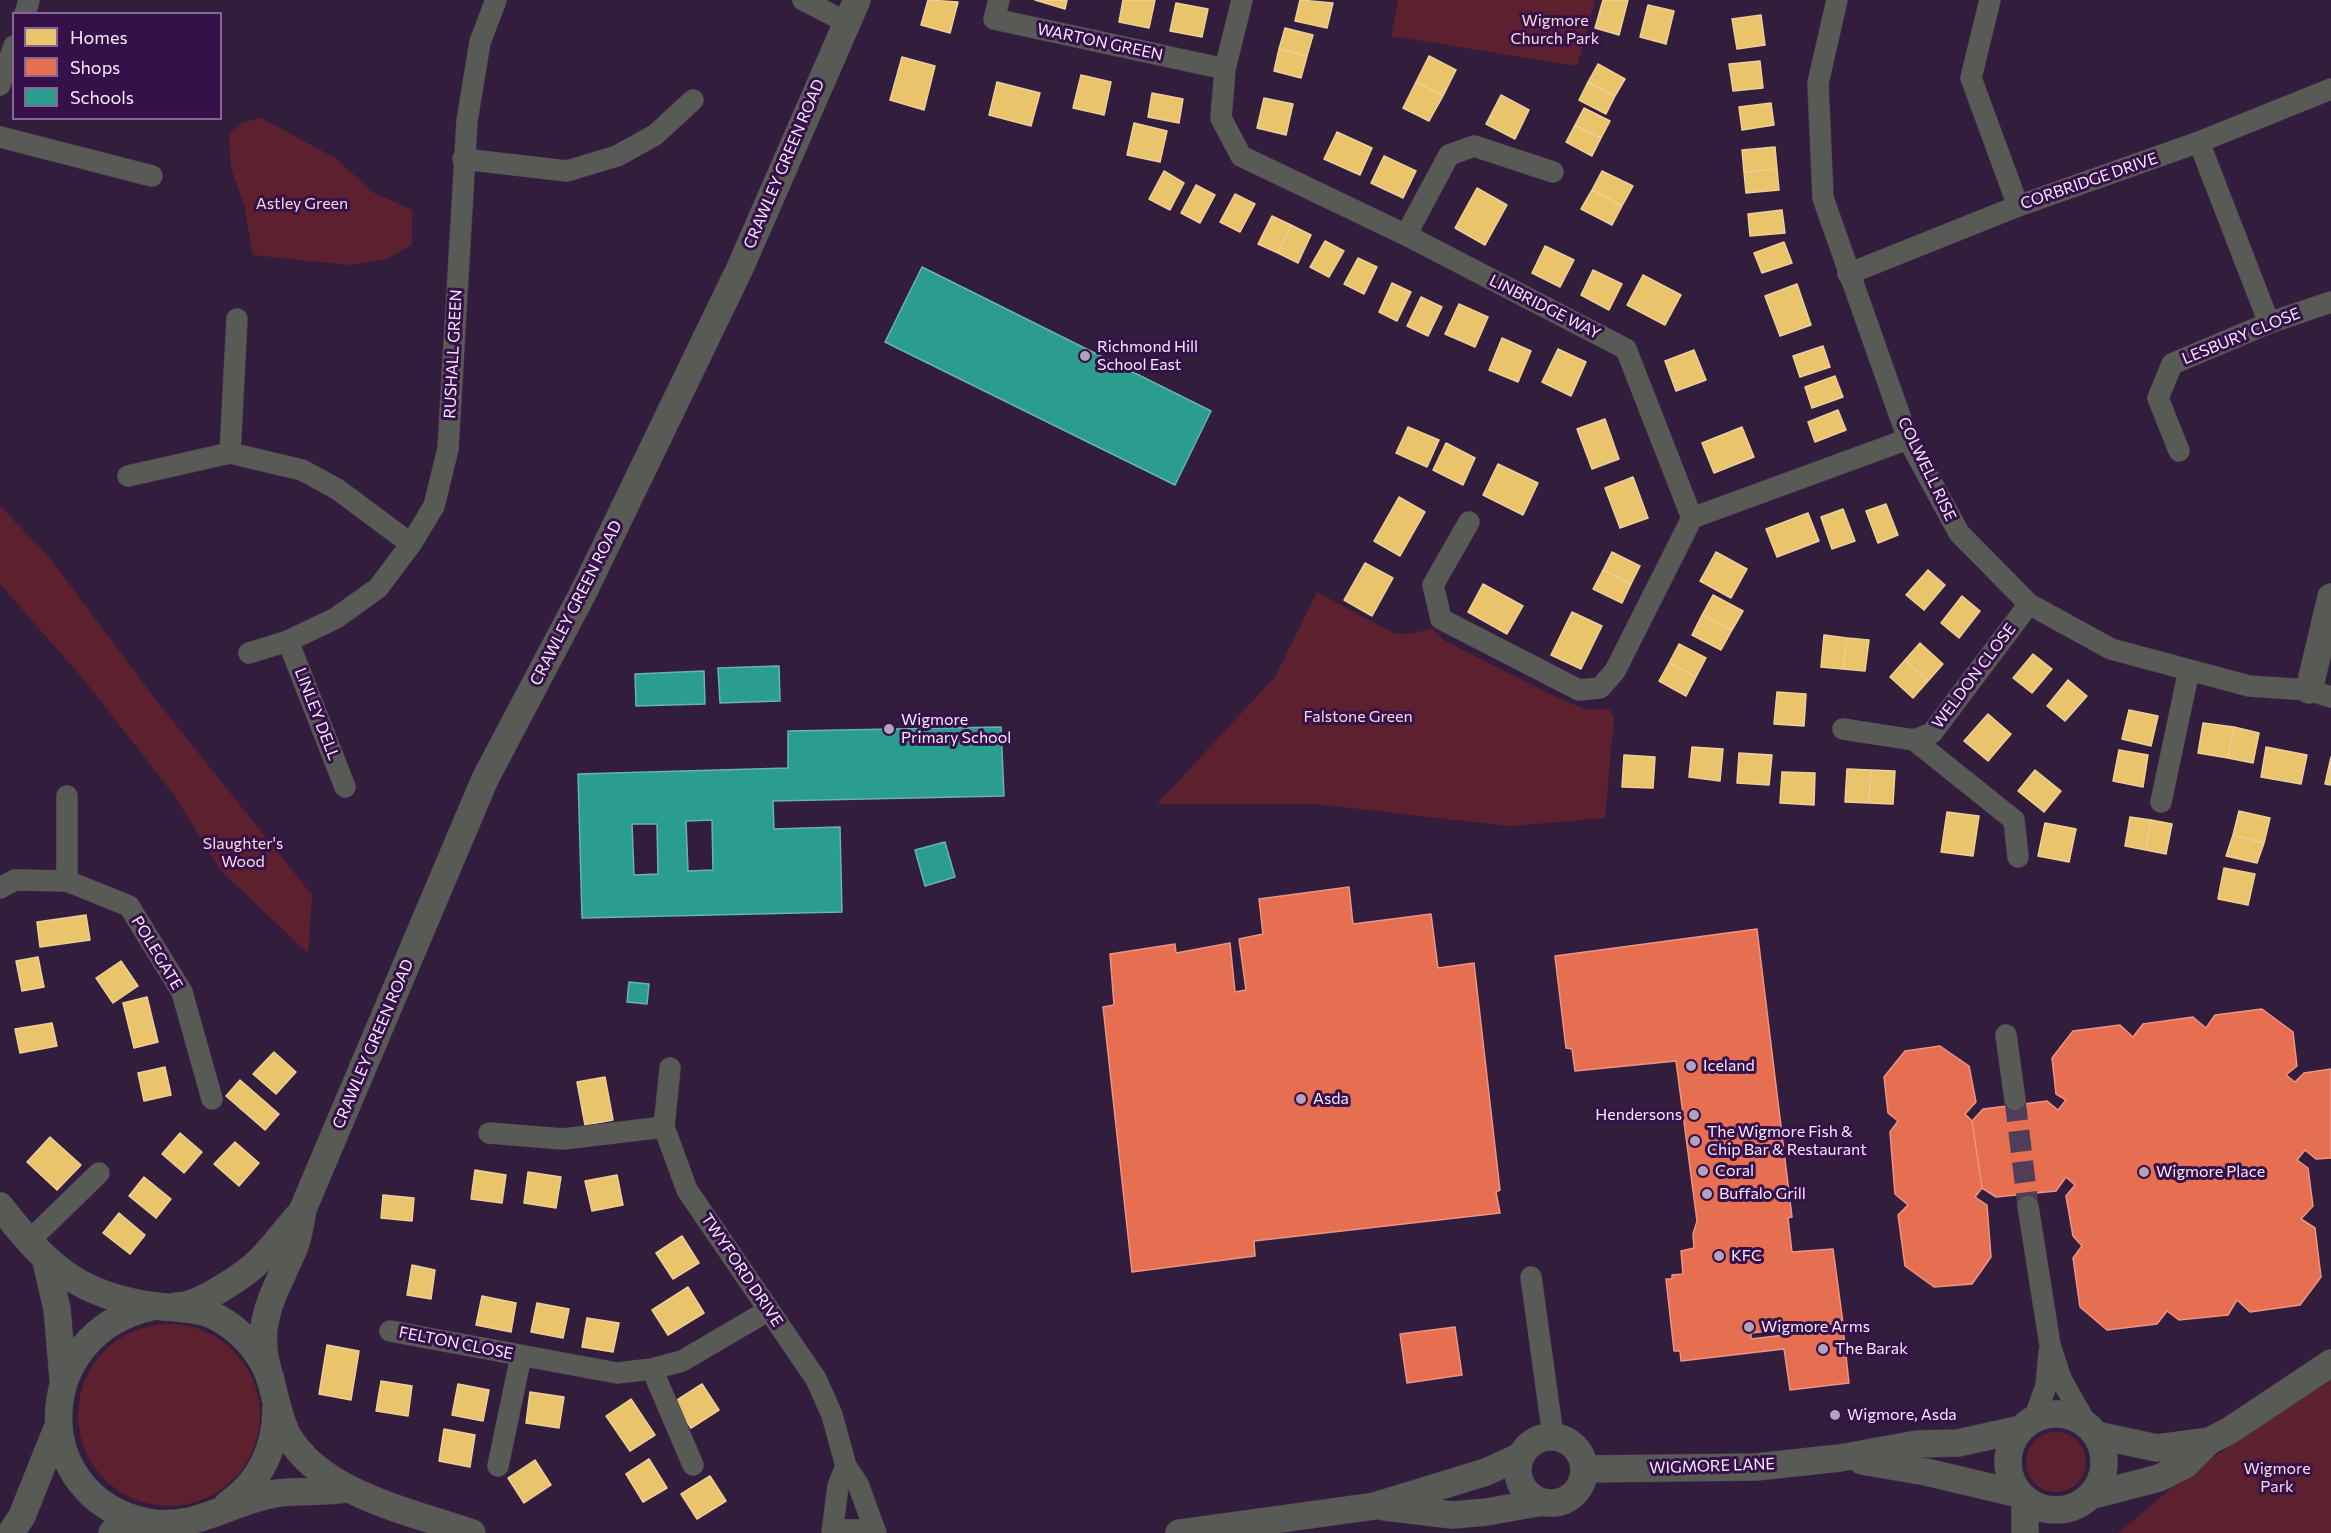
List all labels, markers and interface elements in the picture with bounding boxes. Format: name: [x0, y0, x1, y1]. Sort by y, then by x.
park label: Wigmore Church Park: [1511, 11, 1599, 49]
legend: [12, 12, 222, 120]
street label: WARTON GREEN: [1035, 19, 1165, 65]
text: Homes: [70, 26, 128, 48]
text: Shops: [70, 56, 120, 78]
street label: CRAWLEY GREEN ROAD: [740, 76, 828, 252]
text: Schools: [70, 86, 134, 108]
street label: CORBRIDGE DRIVE: [2018, 149, 2160, 213]
park label: Astley Green: [256, 194, 348, 214]
street label: LINBRIDGE WAY: [1486, 271, 1604, 343]
street label: RUSHALL GREEN: [440, 289, 466, 419]
street label: LESBURY CLOSE: [2179, 304, 2303, 368]
place label: Richmond Hill School East: [1097, 337, 1198, 375]
marker: Richmond Hill School East: [1078, 349, 1092, 363]
street label: COLWELL RISE: [1894, 414, 1960, 524]
street label: CRAWLEY GREEN ROAD: [526, 517, 626, 689]
street label: WELDON CLOSE: [1928, 620, 2020, 732]
street label: LINLEY DELL: [291, 665, 343, 763]
park label: Falstone Green: [1303, 707, 1413, 727]
place label: Wigmore Primary School: [901, 710, 1011, 748]
marker: Wigmore Primary School: [882, 722, 896, 736]
park label: Slaughter's Wood: [203, 834, 283, 872]
street label: POLEGATE: [127, 913, 187, 993]
street label: CRAWLEY GREEN ROAD: [329, 956, 417, 1132]
place label: Iceland: [1703, 1056, 1755, 1076]
marker: Iceland: [1684, 1059, 1698, 1073]
place label: Asda: [1313, 1089, 1349, 1109]
marker: Asda: [1294, 1092, 1308, 1106]
place label: Hendersons: [1595, 1105, 1682, 1125]
marker: Hendersons: [1687, 1108, 1701, 1122]
place label: The Wigmore Fish & Chip Bar & Restaurant: [1707, 1122, 1867, 1160]
marker: The Wigmore Fish & Chip Bar & Restaurant: [1688, 1134, 1702, 1148]
place label: Coral: [1715, 1161, 1754, 1181]
place label: Wigmore Place: [2156, 1162, 2265, 1182]
marker: Coral: [1696, 1164, 1710, 1178]
marker: Wigmore Place: [2137, 1165, 2151, 1179]
place label: Buffalo Grill: [1719, 1184, 1806, 1204]
marker: Buffalo Grill: [1700, 1187, 1714, 1201]
street label: TWYFORD DRIVE: [697, 1210, 787, 1330]
place label: KFC: [1731, 1246, 1762, 1266]
marker: KFC: [1712, 1249, 1726, 1263]
place label: Wigmore Arms: [1761, 1317, 1870, 1337]
marker: Wigmore Arms: [1742, 1320, 1756, 1334]
street label: FELTON CLOSE: [397, 1323, 515, 1363]
place label: The Barak: [1835, 1339, 1908, 1359]
marker: The Barak: [1816, 1342, 1830, 1356]
place label: Wigmore, Asda: [1847, 1405, 1957, 1425]
marker: Wigmore, Asda: [1828, 1408, 1842, 1422]
street label: WIGMORE LANE: [1649, 1454, 1775, 1478]
park label: Wigmore Park: [2243, 1459, 2311, 1497]

